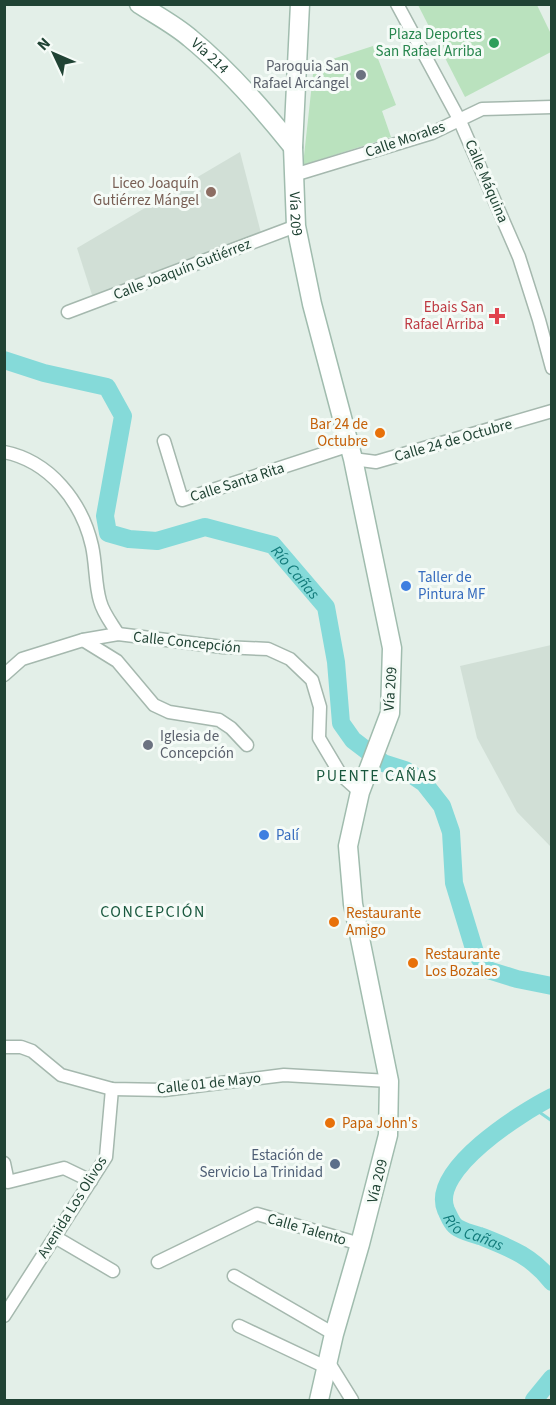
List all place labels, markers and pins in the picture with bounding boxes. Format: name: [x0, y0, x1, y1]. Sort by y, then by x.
place label: Plaza Deportes San Rafael Arriba: [375, 24, 482, 62]
marker: Plaza Deportes San Rafael Arriba: [487, 36, 501, 50]
place label: Paroquia San Rafael Arcángel: [253, 56, 349, 94]
marker: Paroquia San Rafael Arcángel: [354, 68, 368, 82]
place label: Liceo Joaquín Gutiérrez Mángel: [93, 173, 199, 211]
marker: Liceo Joaquín Gutiérrez Mángel: [204, 185, 218, 199]
place label: Ebais San Rafael Arriba: [404, 297, 484, 335]
marker: Ebais San Rafael Arriba: [488, 307, 506, 325]
place label: Bar 24 de Octubre: [310, 414, 368, 452]
marker: Bar 24 de Octubre: [373, 426, 387, 440]
place label: Taller de Pintura MF: [418, 567, 486, 605]
marker: Taller de Pintura MF: [399, 579, 413, 593]
place label: Iglesia de Concepción: [160, 726, 234, 764]
marker: Iglesia de Concepción: [141, 738, 155, 752]
place label: Palí: [276, 825, 300, 846]
marker: Palí: [257, 828, 271, 842]
place label: Restaurante Amigo: [346, 903, 421, 941]
marker: Restaurante Amigo: [327, 915, 341, 929]
place label: Restaurante Los Bozales: [425, 944, 500, 982]
marker: Restaurante Los Bozales: [406, 956, 420, 970]
place label: Papa John's: [342, 1113, 418, 1134]
marker: Papa John's: [323, 1116, 337, 1130]
place label: Estación de Servicio La Trinidad: [199, 1145, 323, 1183]
marker: Estación de Servicio La Trinidad: [328, 1157, 342, 1171]

